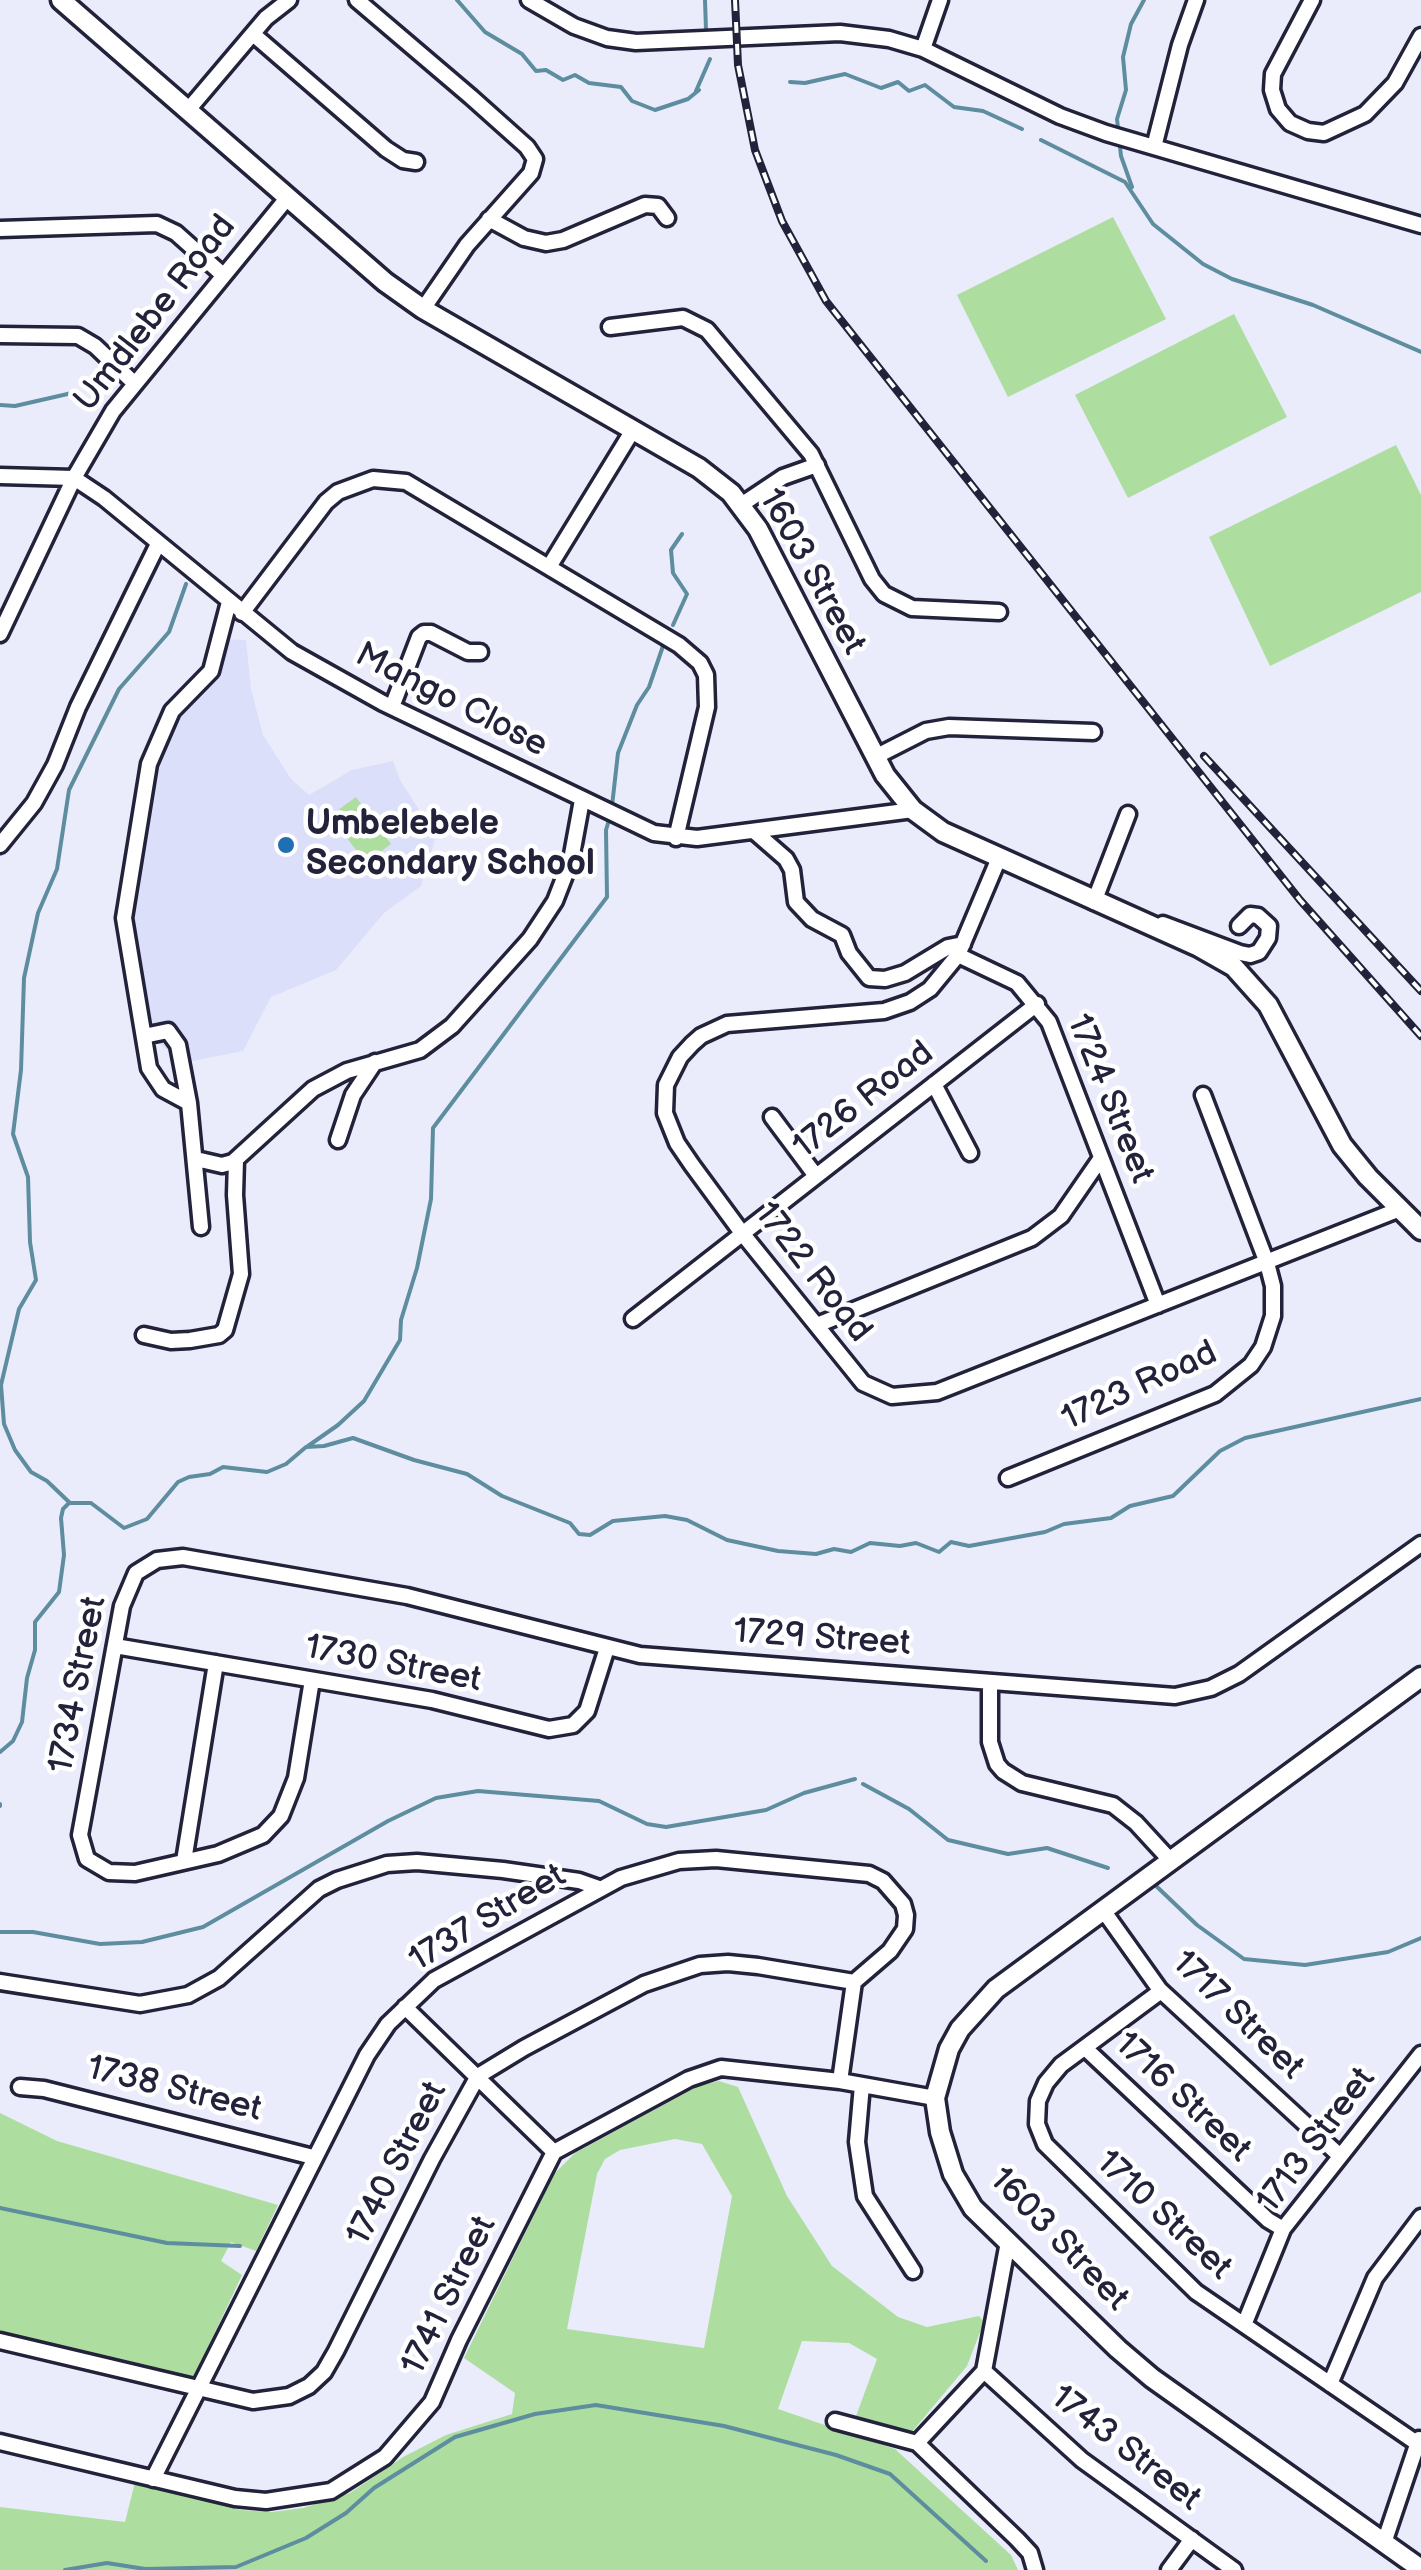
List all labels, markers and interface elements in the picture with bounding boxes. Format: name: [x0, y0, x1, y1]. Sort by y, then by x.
street label: Umdlebe Road: [66, 208, 246, 420]
street label: 1603 Street: [748, 482, 874, 662]
street label: Mango Close: [348, 635, 554, 767]
place label: Umbelebele Secondary School: [306, 804, 595, 886]
marker: Umbelebele Secondary School: [275, 834, 297, 856]
street label: 1724 Street: [1056, 1009, 1162, 1189]
street label: 1726 Road: [785, 1033, 943, 1169]
street label: 1722 Road: [744, 1195, 880, 1351]
street label: 1723 Road: [1056, 1333, 1224, 1441]
street label: 1734 Street: [41, 1593, 117, 1777]
street label: 1729 Street: [732, 1612, 912, 1666]
street label: 1730 Street: [301, 1627, 485, 1703]
street label: 1737 Street: [402, 1856, 574, 1982]
street label: 1717 Street: [1162, 1943, 1312, 2089]
street label: 1716 Street: [1105, 2024, 1259, 2172]
street label: 1738 Street: [82, 2048, 266, 2132]
street label: 1713 Street: [1249, 2060, 1385, 2222]
street label: 1740 Street: [339, 2075, 457, 2253]
street label: 1710 Street: [1086, 2143, 1240, 2289]
street label: 1603 Street: [979, 2160, 1137, 2320]
street label: 1741 Street: [394, 2210, 506, 2382]
street label: 1743 Street: [1041, 2377, 1209, 2521]

